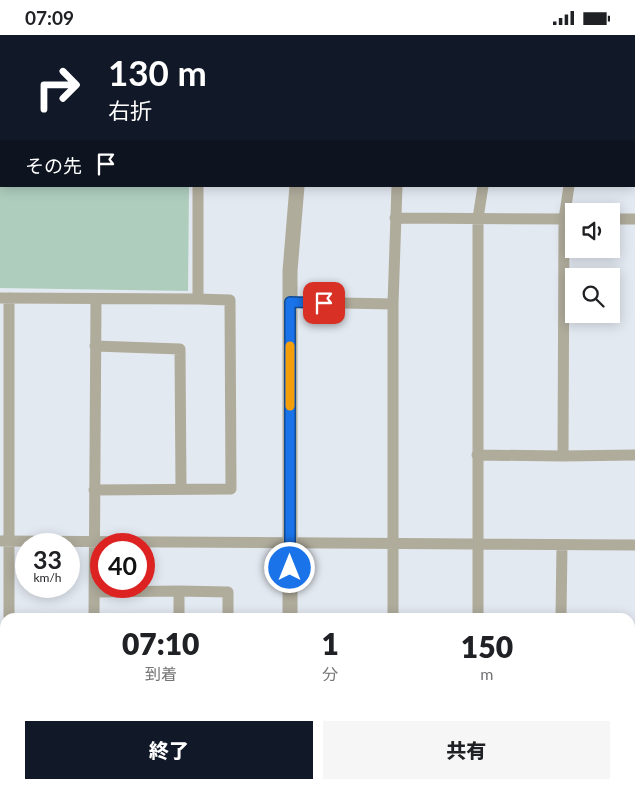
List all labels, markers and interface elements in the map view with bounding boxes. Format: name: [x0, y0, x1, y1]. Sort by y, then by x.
text: 07:09: [25, 6, 74, 29]
text: 130 m: [108, 51, 207, 93]
icon: right: [25, 55, 90, 120]
text: 右折: [108, 97, 152, 124]
icon: arrive: [92, 150, 120, 178]
text: その先: [25, 154, 82, 177]
map controls: [565, 203, 620, 323]
button: sound: [565, 203, 620, 258]
button: search: [565, 268, 620, 323]
pin: [303, 282, 345, 324]
icon: arrive: [310, 289, 338, 317]
speed limit sign: 40: [90, 533, 155, 598]
position arrow: [263, 541, 315, 593]
text: 33: [33, 544, 62, 574]
text: km/h: [33, 570, 62, 585]
text: 07:10: [122, 625, 200, 661]
text: 1: [321, 625, 339, 661]
text: 150: [461, 628, 513, 664]
text: 到着: [145, 664, 177, 683]
text: 分: [322, 664, 338, 683]
text: m: [480, 664, 494, 683]
button: 終了: [25, 721, 313, 779]
button: 共有: [323, 721, 610, 779]

